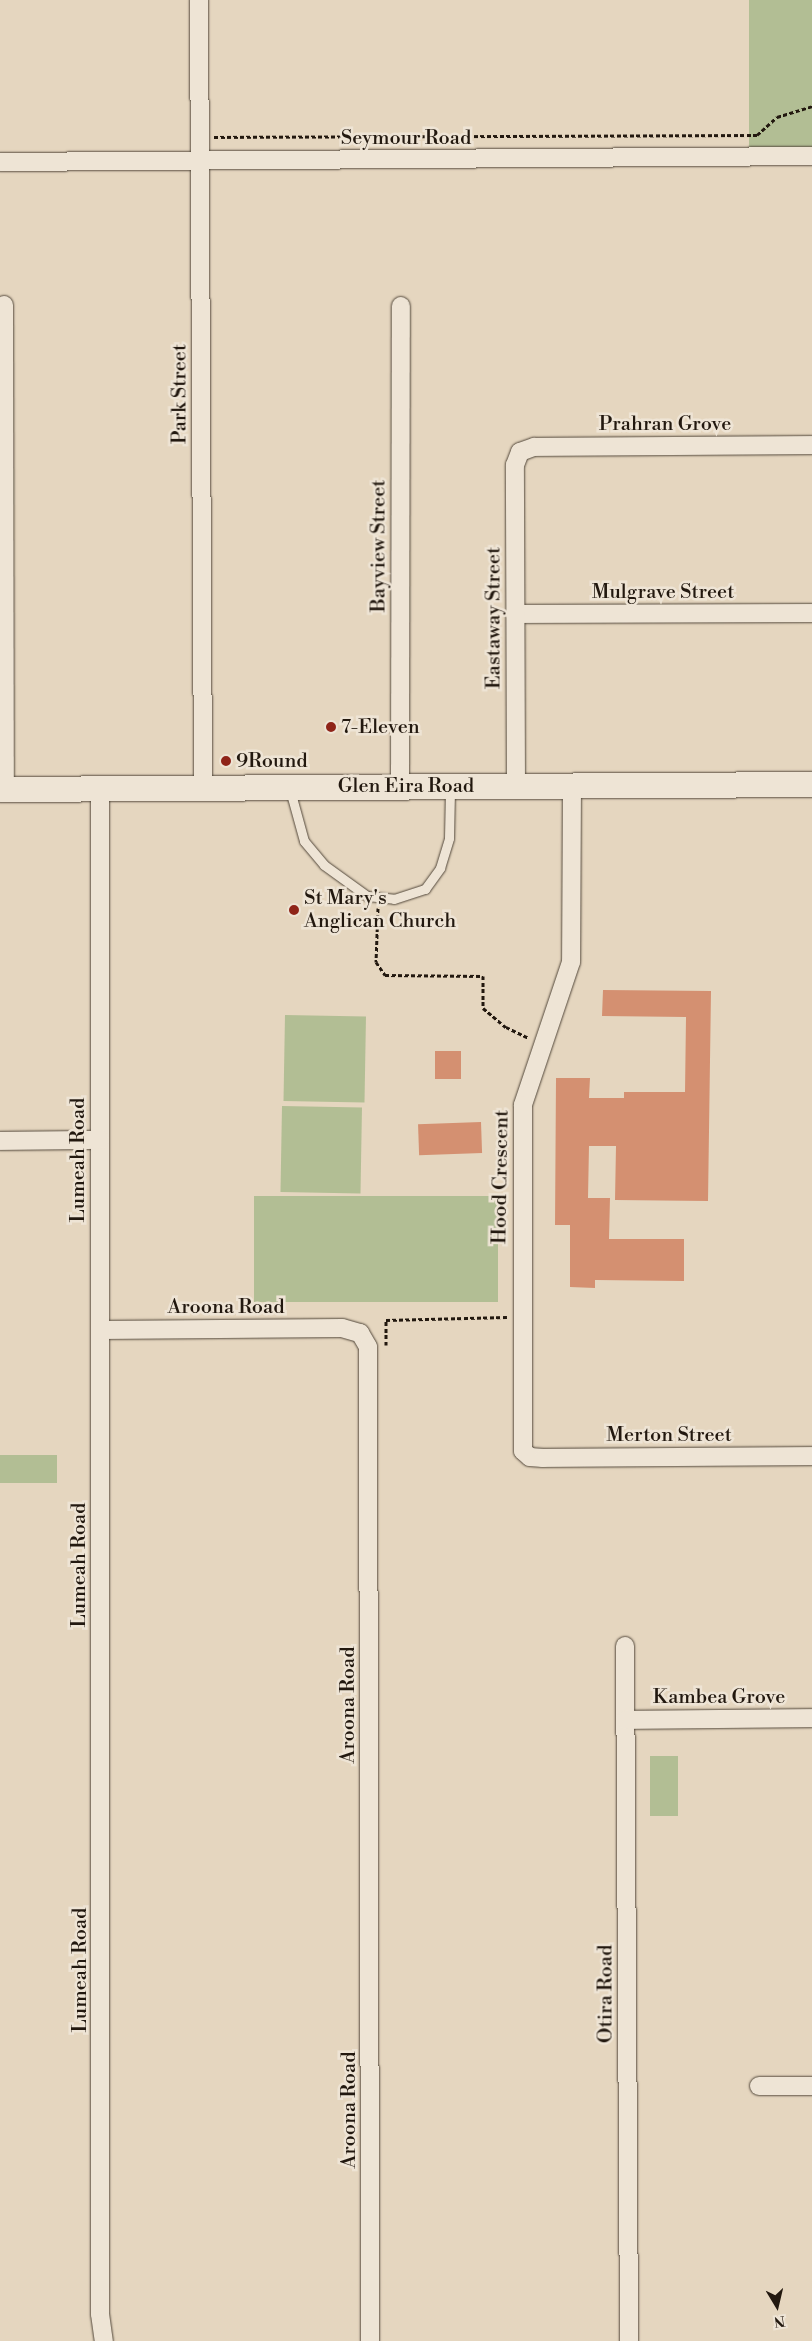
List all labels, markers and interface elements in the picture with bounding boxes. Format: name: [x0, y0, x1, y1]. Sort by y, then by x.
street label: Seymour Road: [341, 126, 471, 150]
street label: Park Street: [168, 344, 192, 444]
street label: Prahran Grove: [599, 412, 731, 436]
street label: Bayview Street: [367, 480, 391, 612]
street label: Eastaway Street: [482, 547, 506, 689]
street label: Mulgrave Street: [592, 580, 734, 604]
place label: 7-Eleven: [341, 715, 420, 739]
marker: 7-Eleven: [325, 721, 337, 733]
place label: 9Round: [236, 749, 308, 773]
marker: 9Round: [220, 755, 232, 767]
street label: Glen Eira Road: [338, 774, 474, 798]
place label: St Mary's Anglican Church: [304, 886, 456, 933]
marker: St Mary's Anglican Church: [288, 904, 300, 916]
street label: Lumeah Road: [66, 1098, 90, 1222]
street label: Hood Crescent: [488, 1110, 514, 1244]
street label: Aroona Road: [167, 1295, 285, 1319]
street label: Merton Street: [606, 1423, 732, 1447]
street label: Lumeah Road: [67, 1503, 91, 1627]
street label: Aroona Road: [336, 1646, 360, 1764]
street label: Kambea Grove: [653, 1685, 785, 1709]
street label: Lumeah Road: [68, 1908, 92, 2032]
street label: Otira Road: [594, 1945, 618, 2043]
street label: Aroona Road: [337, 2051, 361, 2169]
north arrow: [752, 2281, 802, 2331]
text: N: [772, 2311, 786, 2331]

